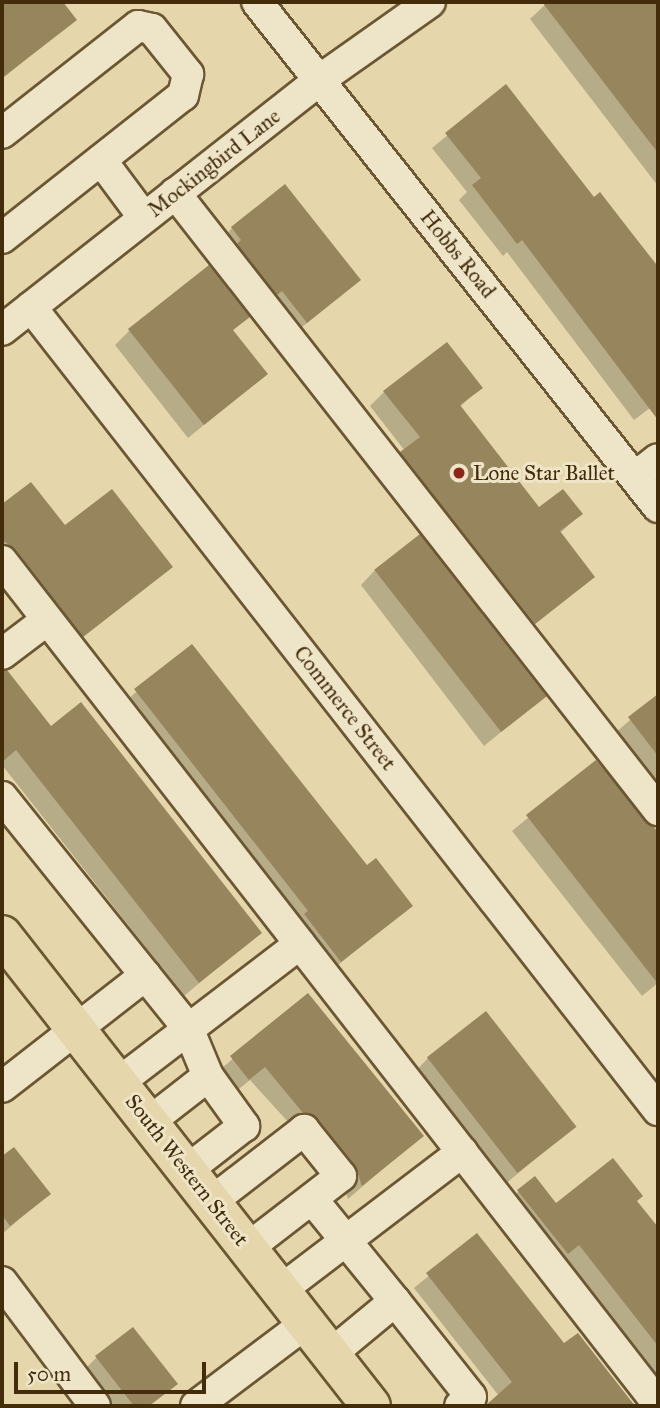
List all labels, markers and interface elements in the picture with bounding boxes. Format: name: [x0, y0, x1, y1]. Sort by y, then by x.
street label: Mockingbird Lane: [143, 104, 285, 222]
street label: Hobbs Road: [415, 205, 501, 303]
place label: Lone Star Ballet: [473, 460, 615, 486]
marker: Lone Star Ballet: [451, 465, 467, 481]
street label: Commerce Street: [289, 641, 401, 775]
street label: South Western Street: [120, 1089, 254, 1251]
scale bar: [18, 1348, 210, 1392]
text: 50 m: [27, 1361, 71, 1387]

